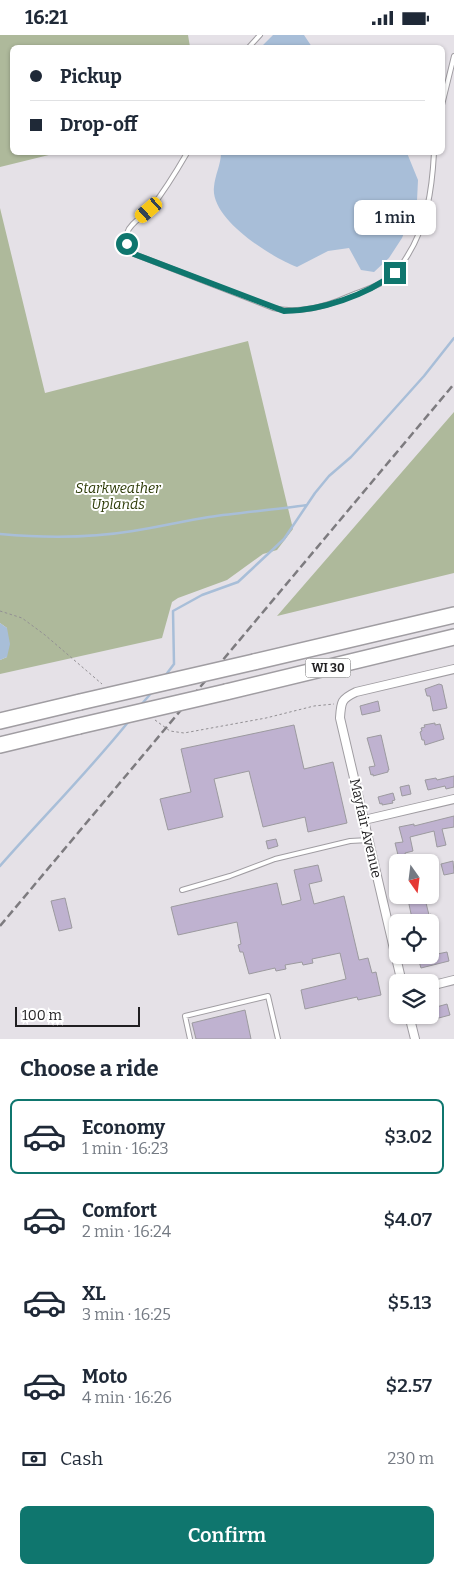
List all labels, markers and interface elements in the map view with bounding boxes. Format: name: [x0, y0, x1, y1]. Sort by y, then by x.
text: 16:21: [25, 6, 68, 29]
text: Pickup: [60, 65, 122, 88]
text: Drop-off: [60, 113, 138, 136]
car: [132, 194, 165, 226]
callout: 1 min: [354, 201, 436, 235]
text: 1 min: [375, 208, 415, 227]
route start: [116, 233, 138, 255]
route end: [384, 262, 406, 284]
park label: Starkweather Uplands: [75, 480, 162, 513]
road number: WI 30: [306, 659, 350, 677]
street label: Mayfair Avenue: [346, 777, 385, 880]
north arrow: [389, 854, 439, 904]
map controls: [389, 854, 439, 1024]
button: locate: [389, 914, 439, 964]
button: layers: [389, 974, 439, 1024]
scale bar: [15, 1004, 140, 1027]
text: 100 m: [22, 1007, 62, 1024]
text: Choose a ride: [20, 1055, 159, 1082]
icon: car: [22, 1114, 67, 1159]
text: Economy: [82, 1116, 165, 1139]
text: $3.02: [384, 1125, 432, 1148]
text: 1 min · 16:23: [82, 1139, 169, 1158]
icon: car: [22, 1197, 67, 1242]
text: Comfort: [82, 1199, 157, 1222]
text: $4.07: [383, 1208, 432, 1231]
text: 2 min · 16:24: [82, 1222, 171, 1241]
icon: car: [22, 1280, 67, 1325]
text: XL: [82, 1282, 106, 1305]
text: $5.13: [388, 1291, 432, 1314]
text: 3 min · 16:25: [82, 1305, 171, 1324]
icon: car: [22, 1363, 67, 1408]
text: Moto: [82, 1365, 128, 1388]
text: $2.57: [386, 1374, 432, 1397]
text: 4 min · 16:26: [82, 1388, 172, 1407]
icon: cash: [20, 1445, 48, 1473]
text: Cash: [60, 1447, 103, 1470]
text: 230 m: [387, 1449, 434, 1468]
button: Confirm: [20, 1506, 434, 1564]

